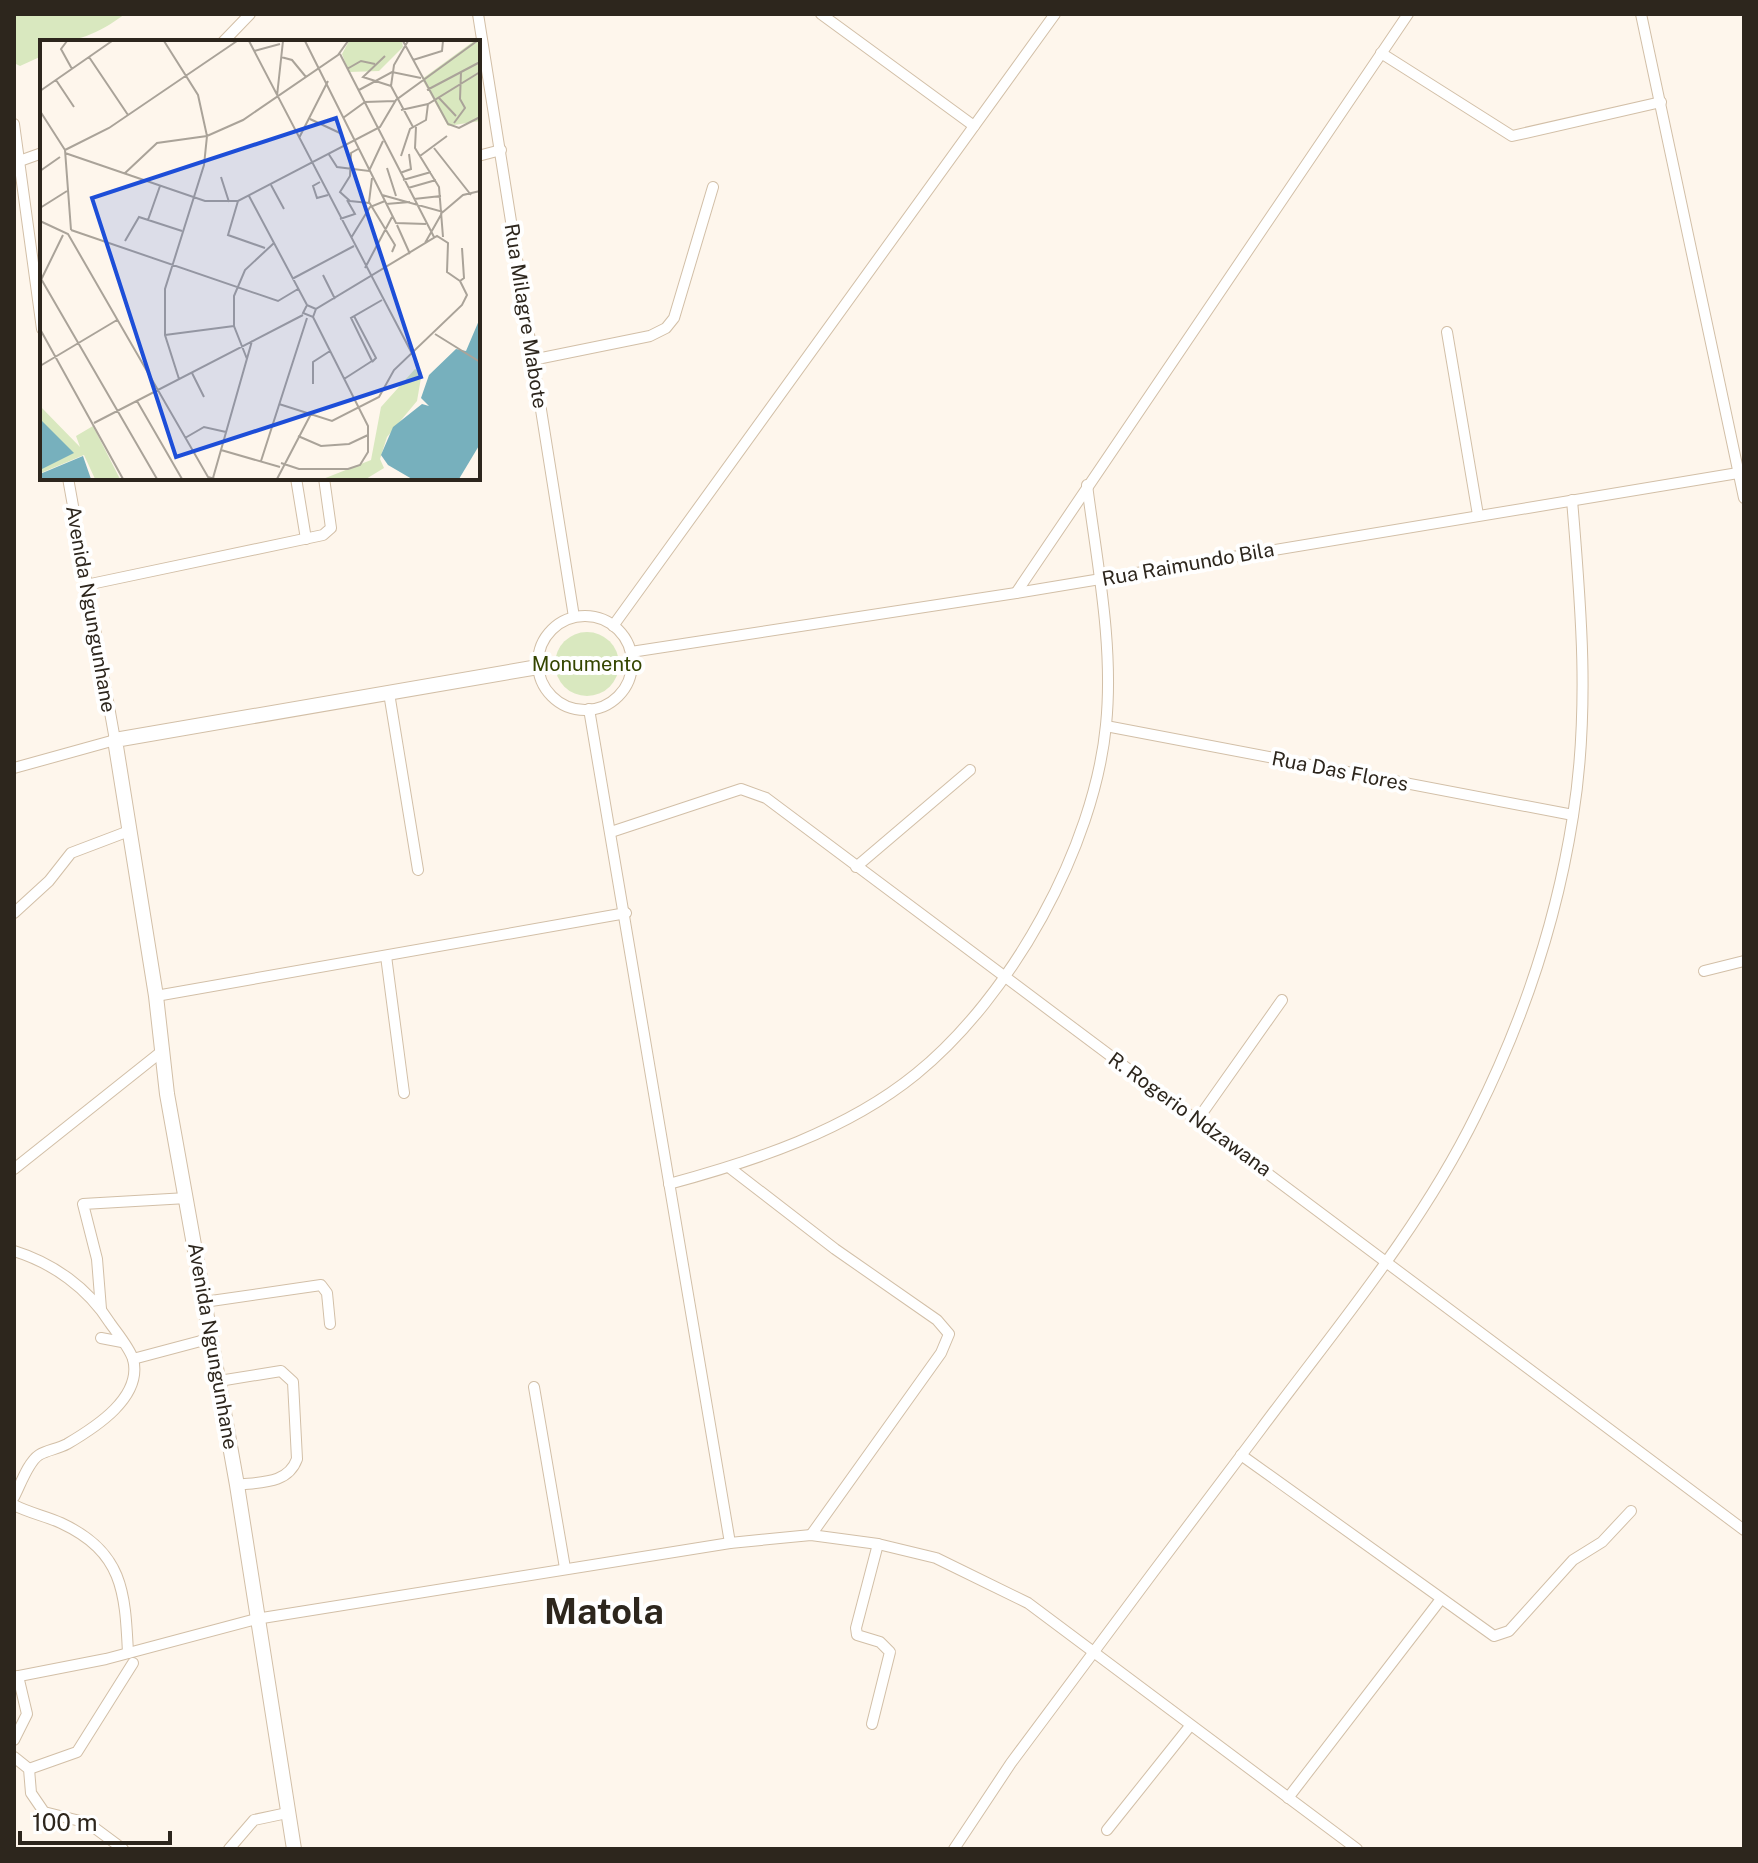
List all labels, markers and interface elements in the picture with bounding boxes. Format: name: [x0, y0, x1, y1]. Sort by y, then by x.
inset map: [40, 40, 480, 480]
street label: Rua Milagre Mabote: [500, 222, 552, 410]
street label: Avenida Ngungunhane: [61, 504, 121, 714]
street label: Rua Raimundo Bila: [1100, 537, 1276, 591]
park label: Monumento: [532, 652, 642, 676]
street label: Rua Das Flores: [1270, 746, 1410, 796]
street label: R. Rogerio Ndzawana: [1104, 1047, 1276, 1181]
street label: Avenida Ngungunhane: [183, 1241, 243, 1451]
district label: Matola: [544, 1590, 664, 1632]
scale bar: [20, 1795, 170, 1845]
text: 100 m: [32, 1808, 98, 1836]

